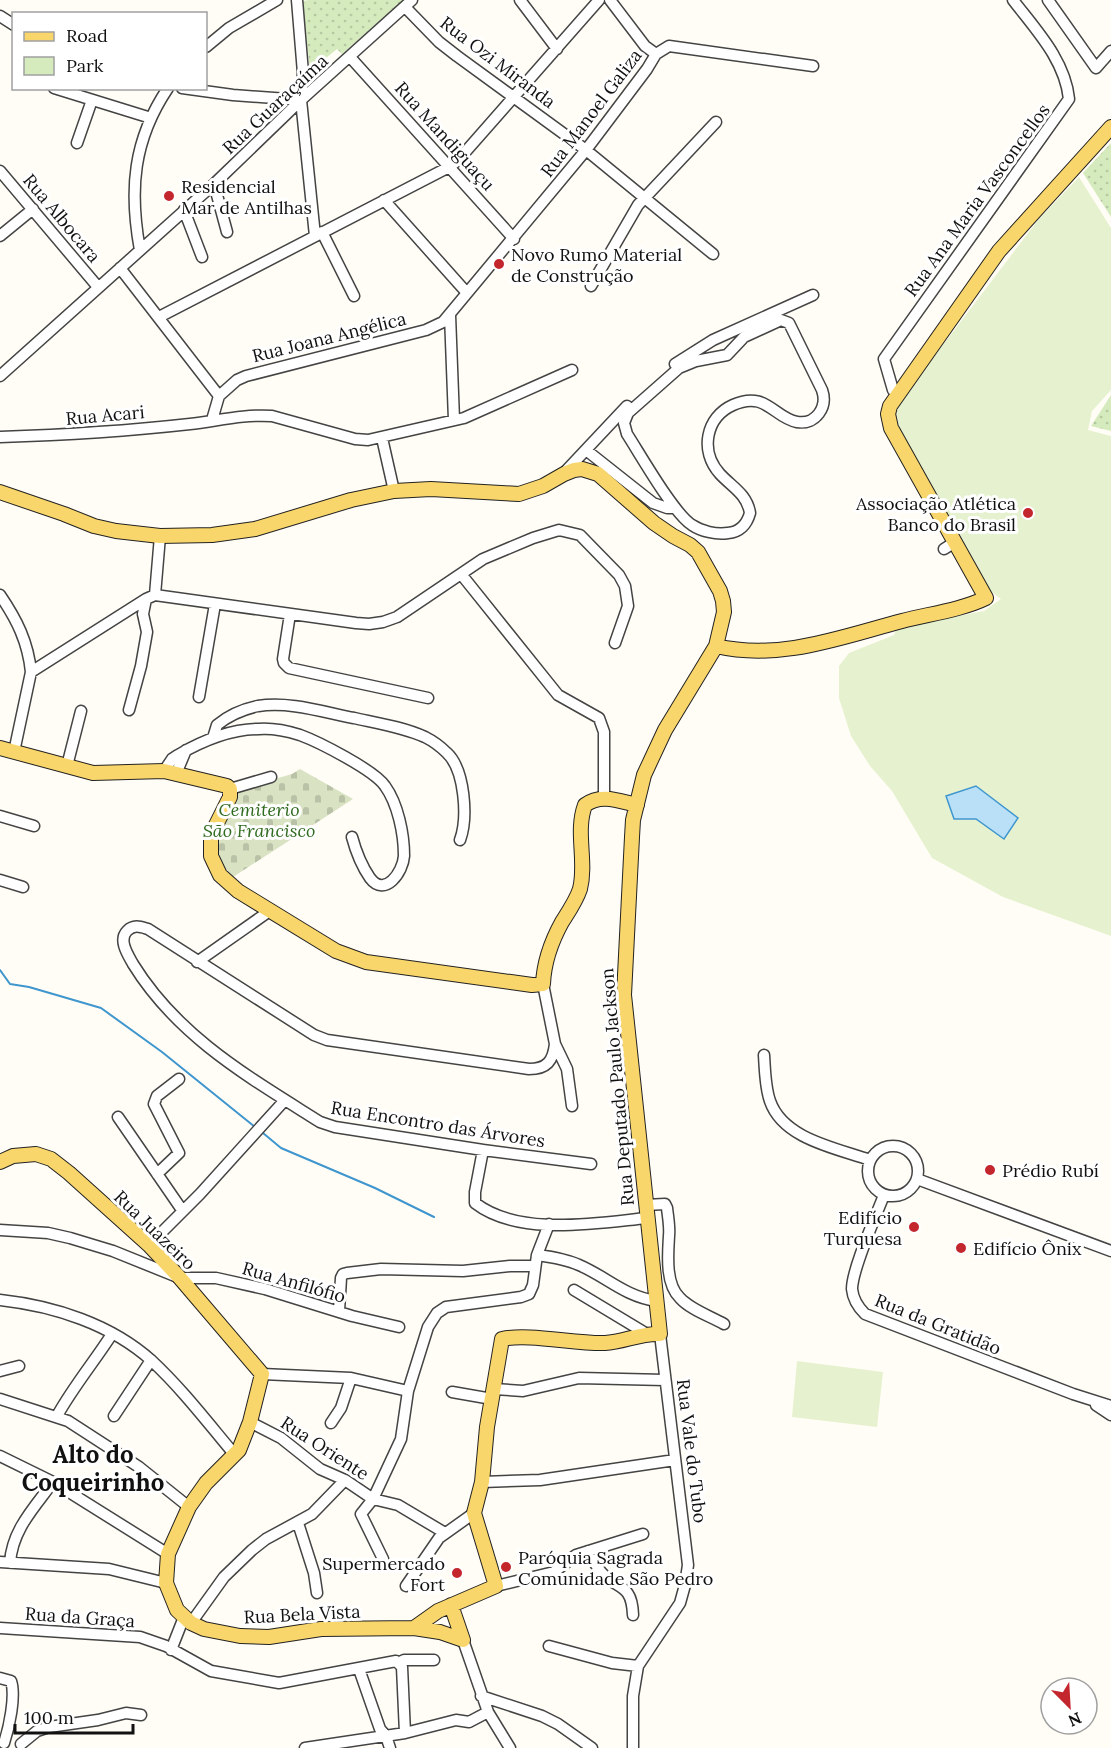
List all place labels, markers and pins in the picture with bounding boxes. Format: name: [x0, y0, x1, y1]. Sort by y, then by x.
place label: Residencial Mar de Antilhas: [181, 175, 312, 219]
marker: Residencial Mar de Antilhas: [162, 189, 176, 203]
place label: Novo Rumo Material de Construção: [511, 243, 682, 287]
marker: Novo Rumo Material de Construção: [492, 257, 506, 271]
place label: Associação Atlética Banco do Brasil: [855, 492, 1016, 536]
marker: Associação Atlética Banco do Brasil: [1021, 506, 1035, 520]
place label: Prédio Rubí: [1002, 1159, 1099, 1182]
marker: Prédio Rubí: [983, 1163, 997, 1177]
place label: Edifício Turquesa: [824, 1206, 902, 1250]
marker: Edifício Turquesa: [907, 1220, 921, 1234]
place label: Edifício Ônix: [973, 1237, 1082, 1260]
marker: Edifício Ônix: [954, 1241, 968, 1255]
place label: Paróquia Sagrada Comunidade São Pedro: [518, 1546, 713, 1590]
place label: Supermercado Fort: [322, 1552, 445, 1596]
marker: Paróquia Sagrada Comunidade São Pedro: [499, 1560, 513, 1574]
marker: Supermercado Fort: [450, 1566, 464, 1580]

